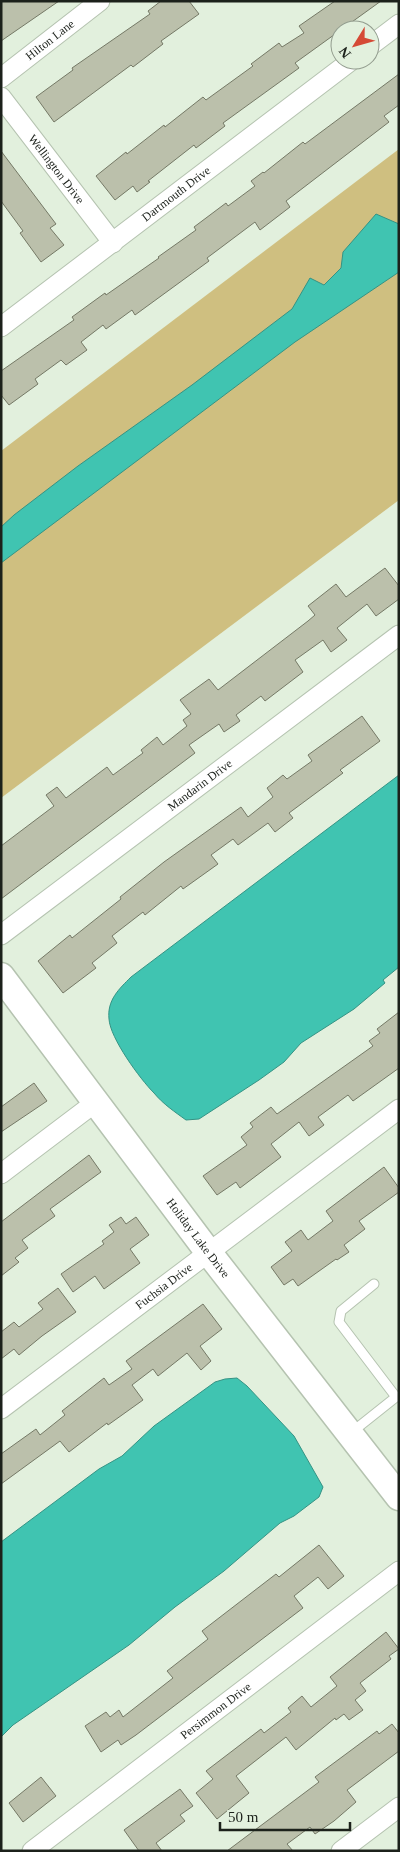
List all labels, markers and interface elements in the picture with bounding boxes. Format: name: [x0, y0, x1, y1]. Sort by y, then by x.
street label: Hilton Lane: [23, 17, 77, 63]
north arrow: [330, 20, 380, 70]
text: N: [336, 44, 354, 61]
street label: Wellington Drive: [25, 132, 87, 207]
street label: Dartmouth Drive: [139, 163, 213, 224]
street label: Mandarin Drive: [165, 756, 235, 814]
street label: Holiday Lake Drive: [164, 1196, 233, 1281]
street label: Fuchsia Drive: [133, 1260, 195, 1312]
street label: Persimmon Drive: [178, 1680, 254, 1742]
scale bar: [220, 1800, 350, 1832]
text: 50 m: [228, 1809, 259, 1825]

